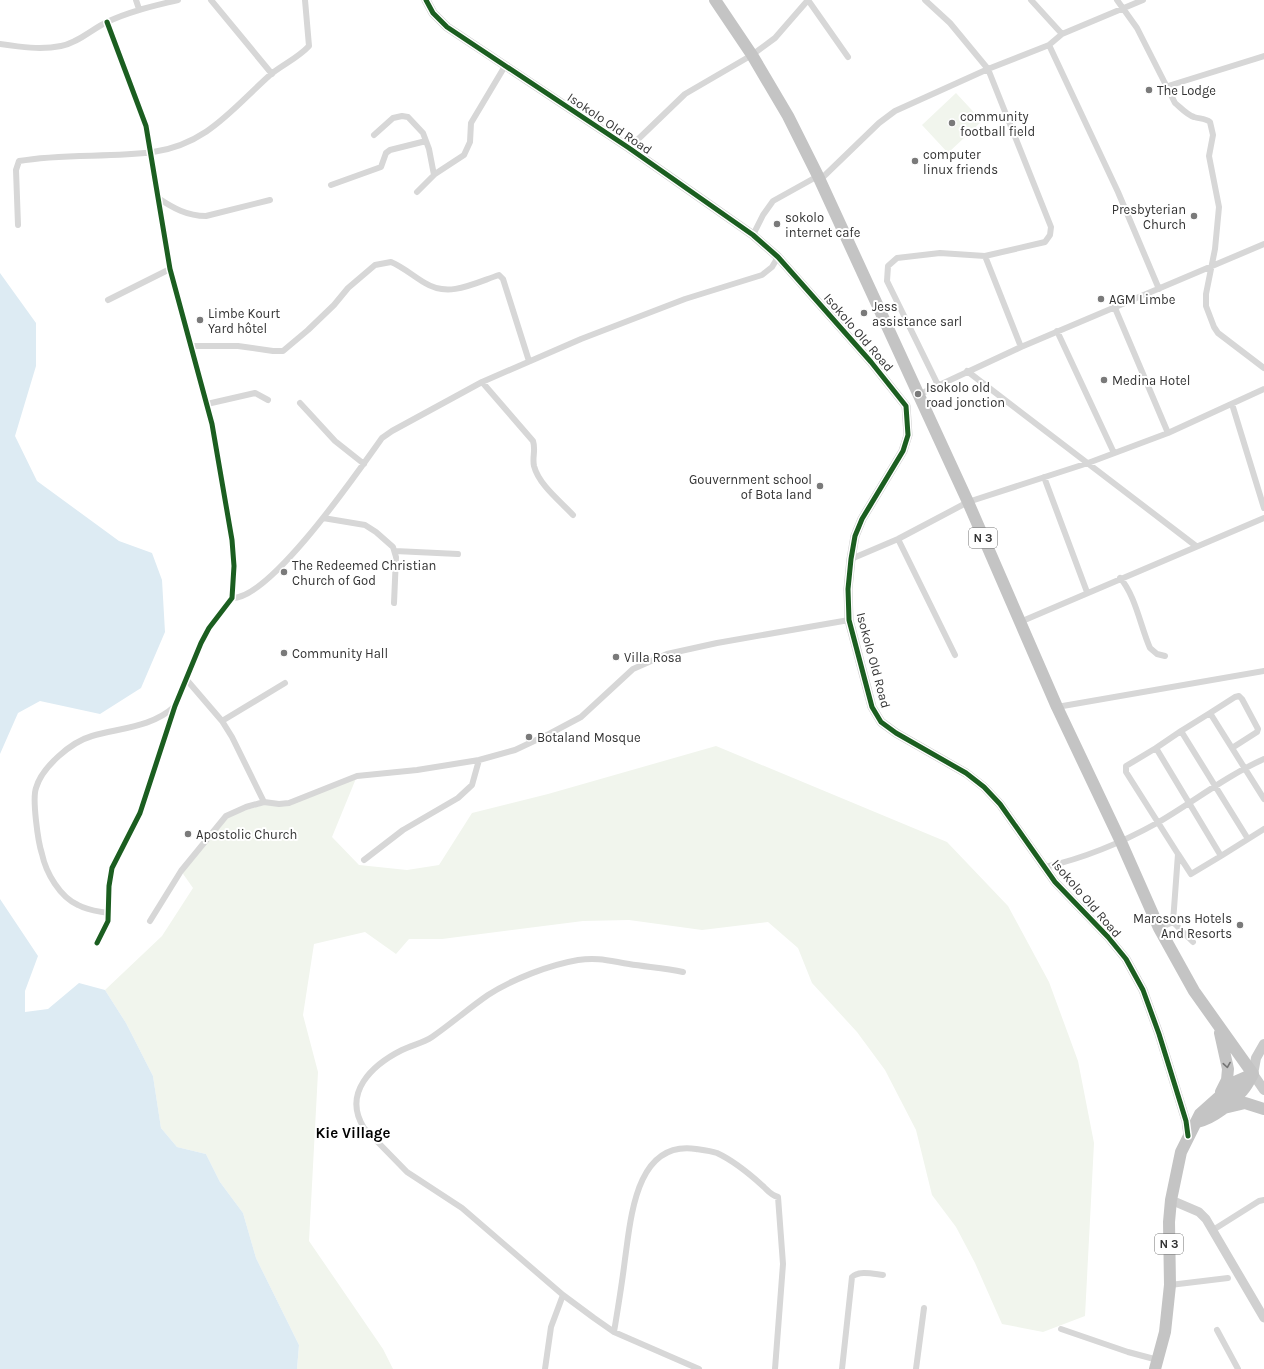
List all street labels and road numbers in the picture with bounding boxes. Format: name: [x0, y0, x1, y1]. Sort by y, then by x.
street label: Isokolo Old Road: [565, 90, 655, 157]
street label: Isokolo Old Road: [821, 290, 897, 374]
road number: N 3: [969, 528, 997, 548]
street label: Isokolo Old Road: [854, 611, 894, 710]
street label: Isokolo Old Road: [1049, 856, 1125, 940]
road number: N 3: [1155, 1234, 1183, 1254]

